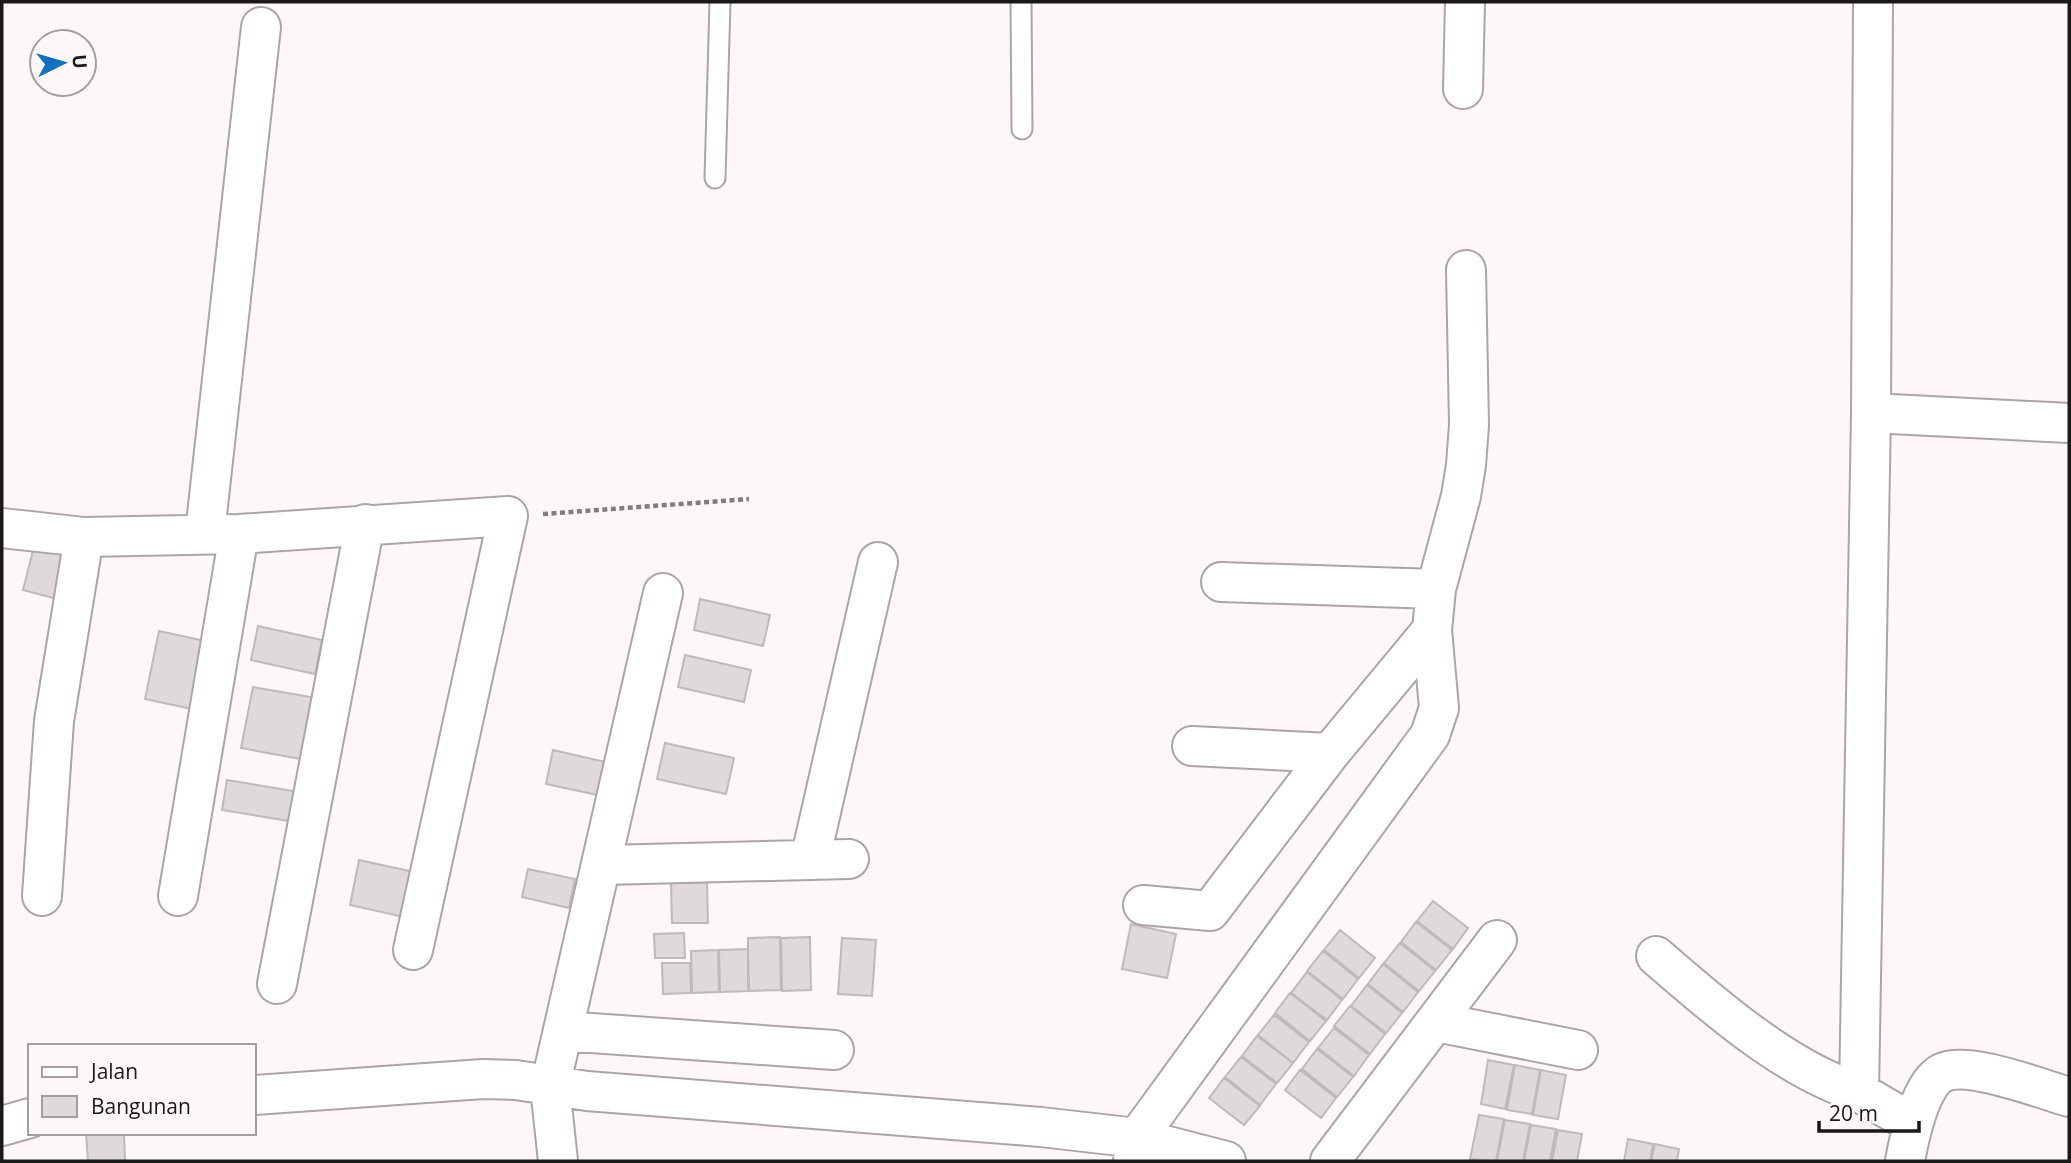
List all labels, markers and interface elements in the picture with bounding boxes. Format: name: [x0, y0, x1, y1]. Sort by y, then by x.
north arrow: [28, 28, 98, 98]
text: U: [66, 53, 94, 70]
legend: [28, 1044, 256, 1135]
text: Jalan: [89, 1057, 138, 1085]
scale bar: [1819, 1090, 1919, 1134]
text: Bangunan: [91, 1092, 191, 1120]
text: 20 m: [1829, 1099, 1878, 1127]

